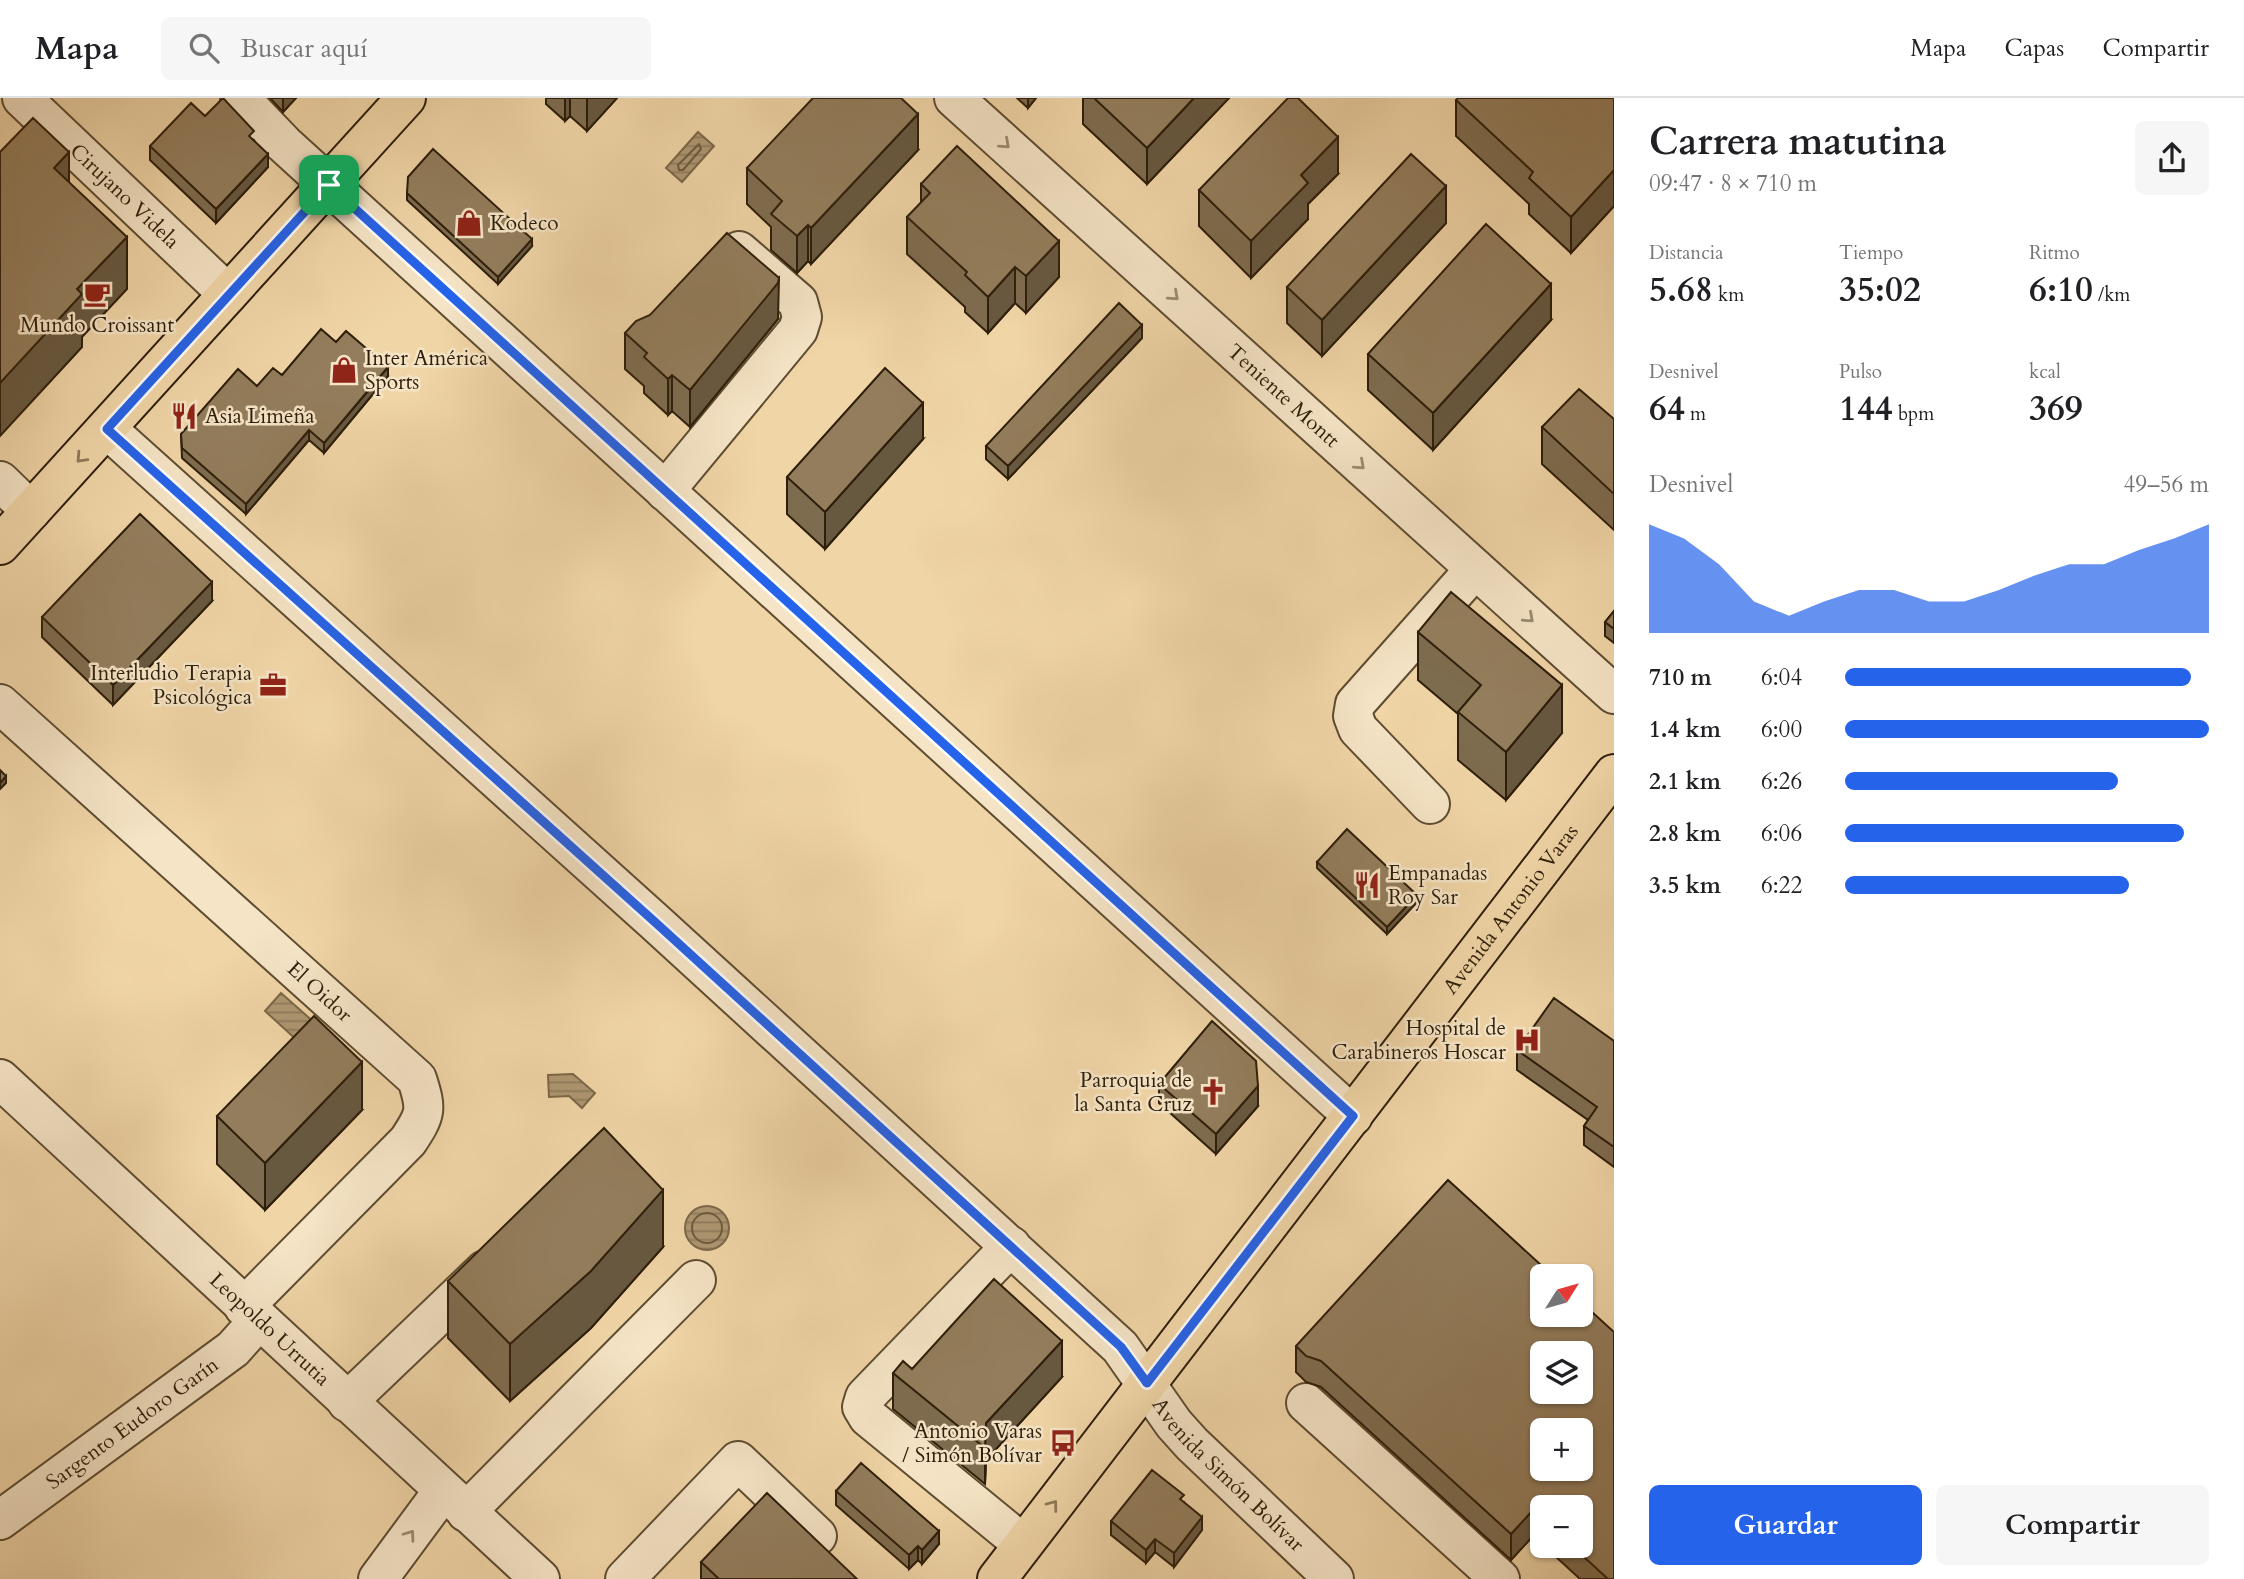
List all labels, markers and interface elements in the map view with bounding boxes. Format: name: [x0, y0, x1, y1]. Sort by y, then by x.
search box: [161, 17, 651, 80]
text: Mapa: [35, 26, 119, 71]
icon: search: [185, 29, 223, 67]
text: Buscar aquí: [241, 31, 368, 66]
text: Mapa: [1910, 32, 1966, 65]
text: Capas: [2004, 32, 2064, 65]
text: Compartir: [2102, 32, 2209, 65]
text: Carrera matutina: [1649, 116, 1947, 168]
button: share: [2135, 121, 2209, 195]
one-way arrow: [997, 136, 1010, 148]
street label: Cirujano Videla: [64, 137, 186, 255]
pin: [299, 155, 359, 215]
icon: arrive: [310, 166, 348, 204]
text: 09:47 · 8 × 710 m: [1649, 168, 1817, 199]
shop icon: Kodeco: [454, 208, 484, 238]
place label: Kodeco: [490, 209, 559, 238]
text: Distancia: [1649, 240, 1723, 266]
text: Tiempo: [1839, 240, 1903, 266]
text: Ritmo: [2029, 240, 2080, 266]
text: 5.68: [1649, 266, 1713, 314]
text: 35:02: [1839, 266, 1921, 314]
text: 6:10: [2029, 266, 2093, 314]
cafe icon: Mundo Croissant: [82, 279, 112, 309]
text: km: [1713, 282, 1744, 308]
text: /km: [2093, 282, 2130, 308]
one-way arrow: [1166, 288, 1179, 301]
place label: Mundo Croissant: [20, 311, 174, 340]
street label: Teniente Montt: [1221, 337, 1346, 454]
place label: Inter América Sports: [365, 344, 488, 397]
shop icon: Inter América Sports: [329, 355, 359, 385]
text: Desnivel: [1649, 359, 1719, 385]
text: Pulso: [1839, 359, 1882, 385]
text: kcal: [2029, 359, 2061, 385]
text: 64: [1649, 385, 1685, 433]
text: 144: [1839, 385, 1893, 433]
text: 369: [2029, 385, 2083, 433]
restaurant icon: Asia Limeña: [169, 401, 199, 431]
text: m: [1685, 401, 1706, 427]
text: bpm: [1893, 401, 1934, 427]
place label: Asia Limeña: [205, 402, 315, 431]
one-way arrow: [77, 450, 90, 463]
one-way arrow: [1352, 457, 1365, 470]
text: Desnivel: [1649, 469, 1733, 500]
text: 49–56 m: [2124, 469, 2209, 500]
one-way arrow: [1521, 610, 1534, 622]
place label: Interludio Terapia Psicológica: [90, 659, 252, 712]
text: 710 m: [1649, 662, 1712, 693]
text: 6:04: [1761, 662, 1802, 693]
office icon: Interludio Terapia Psicológica: [258, 670, 288, 700]
text: 1.4 km: [1649, 714, 1721, 745]
text: 6:00: [1761, 714, 1802, 745]
text: 2.1 km: [1649, 766, 1721, 797]
text: 6:26: [1761, 766, 1802, 797]
street label: Avenida Antonio Varas: [1436, 818, 1585, 1000]
text: 2.8 km: [1649, 818, 1721, 849]
text: 6:06: [1761, 818, 1802, 849]
place label: Empanadas Roy Sar: [1388, 859, 1487, 912]
restaurant icon: Empanadas Roy Sar: [1352, 870, 1382, 900]
text: 3.5 km: [1649, 870, 1721, 901]
text: 6:22: [1761, 870, 1802, 901]
street label: El Oidor: [281, 955, 359, 1029]
place label: Hospital de Carabineros Hoscar: [1332, 1014, 1506, 1067]
hospital icon: Hospital de Carabineros Hoscar: [1512, 1025, 1542, 1055]
place label: Parroquia de la Santa Cruz: [1074, 1066, 1193, 1119]
church icon: Parroquia de la Santa Cruz: [1198, 1077, 1228, 1107]
north arrow: [1530, 1264, 1592, 1326]
map controls: [1530, 1264, 1593, 1558]
street label: Leopoldo Urrutia: [203, 1266, 337, 1392]
button: layers: [1530, 1341, 1593, 1404]
street label: Sargento Eudoro Garín: [40, 1350, 224, 1496]
street label: Avenida Simón Bolívar: [1145, 1392, 1311, 1558]
place label: Antonio Varas / Simón Bolívar: [902, 1417, 1042, 1470]
button: +: [1530, 1418, 1593, 1481]
bus stop icon: Antonio Varas / Simón Bolívar: [1048, 1428, 1078, 1458]
button: Guardar: [1649, 1485, 1922, 1565]
button: Compartir: [1936, 1485, 2209, 1565]
button: −: [1530, 1495, 1593, 1558]
one-way arrow: [1044, 1500, 1057, 1513]
one-way arrow: [402, 1530, 414, 1543]

